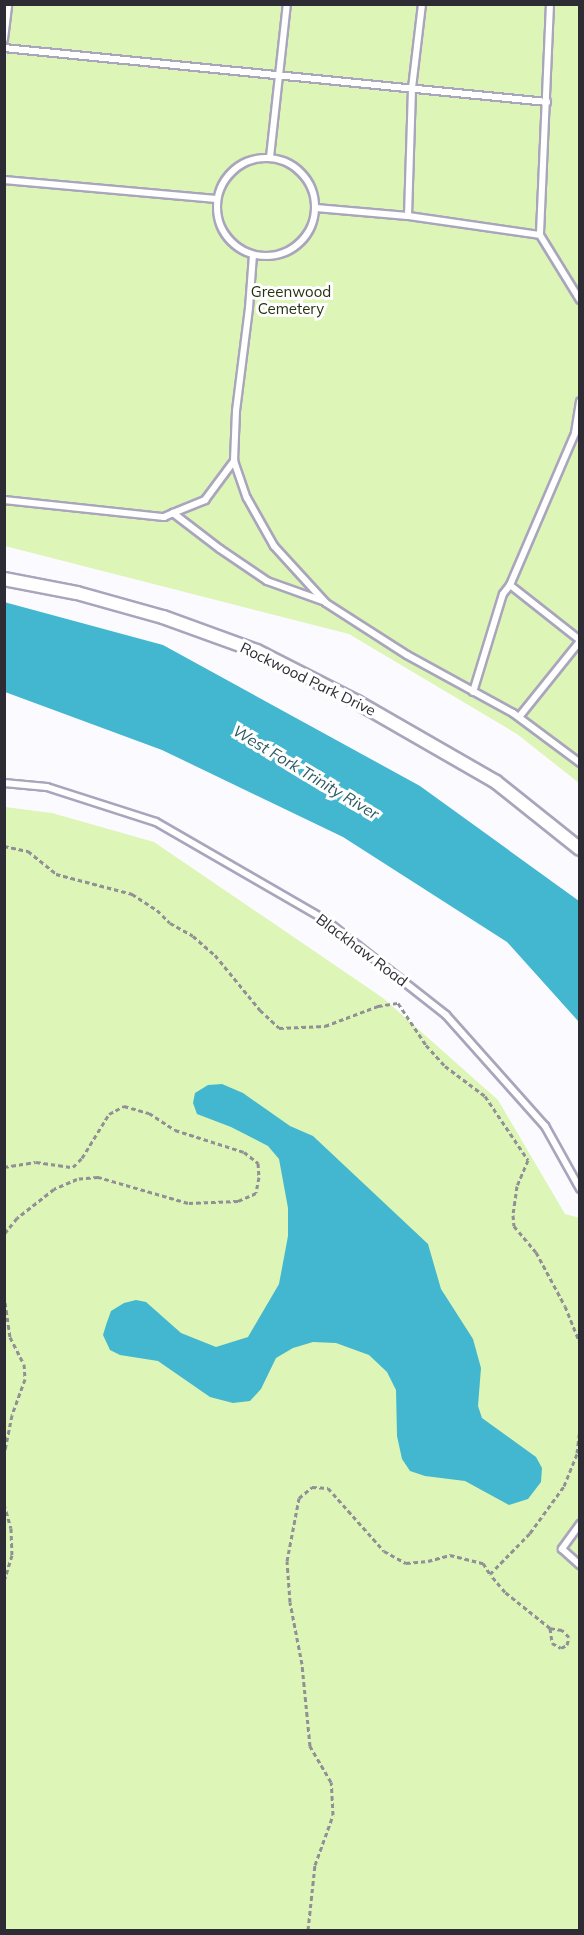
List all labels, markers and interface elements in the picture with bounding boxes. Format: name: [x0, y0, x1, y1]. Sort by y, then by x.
park label: Greenwood Cemetery: [251, 282, 331, 317]
street label: Rockwood Park Drive: [237, 638, 379, 720]
water label: West Fork Trinity River: [230, 721, 382, 823]
street label: Blackhaw Road: [313, 910, 411, 990]

